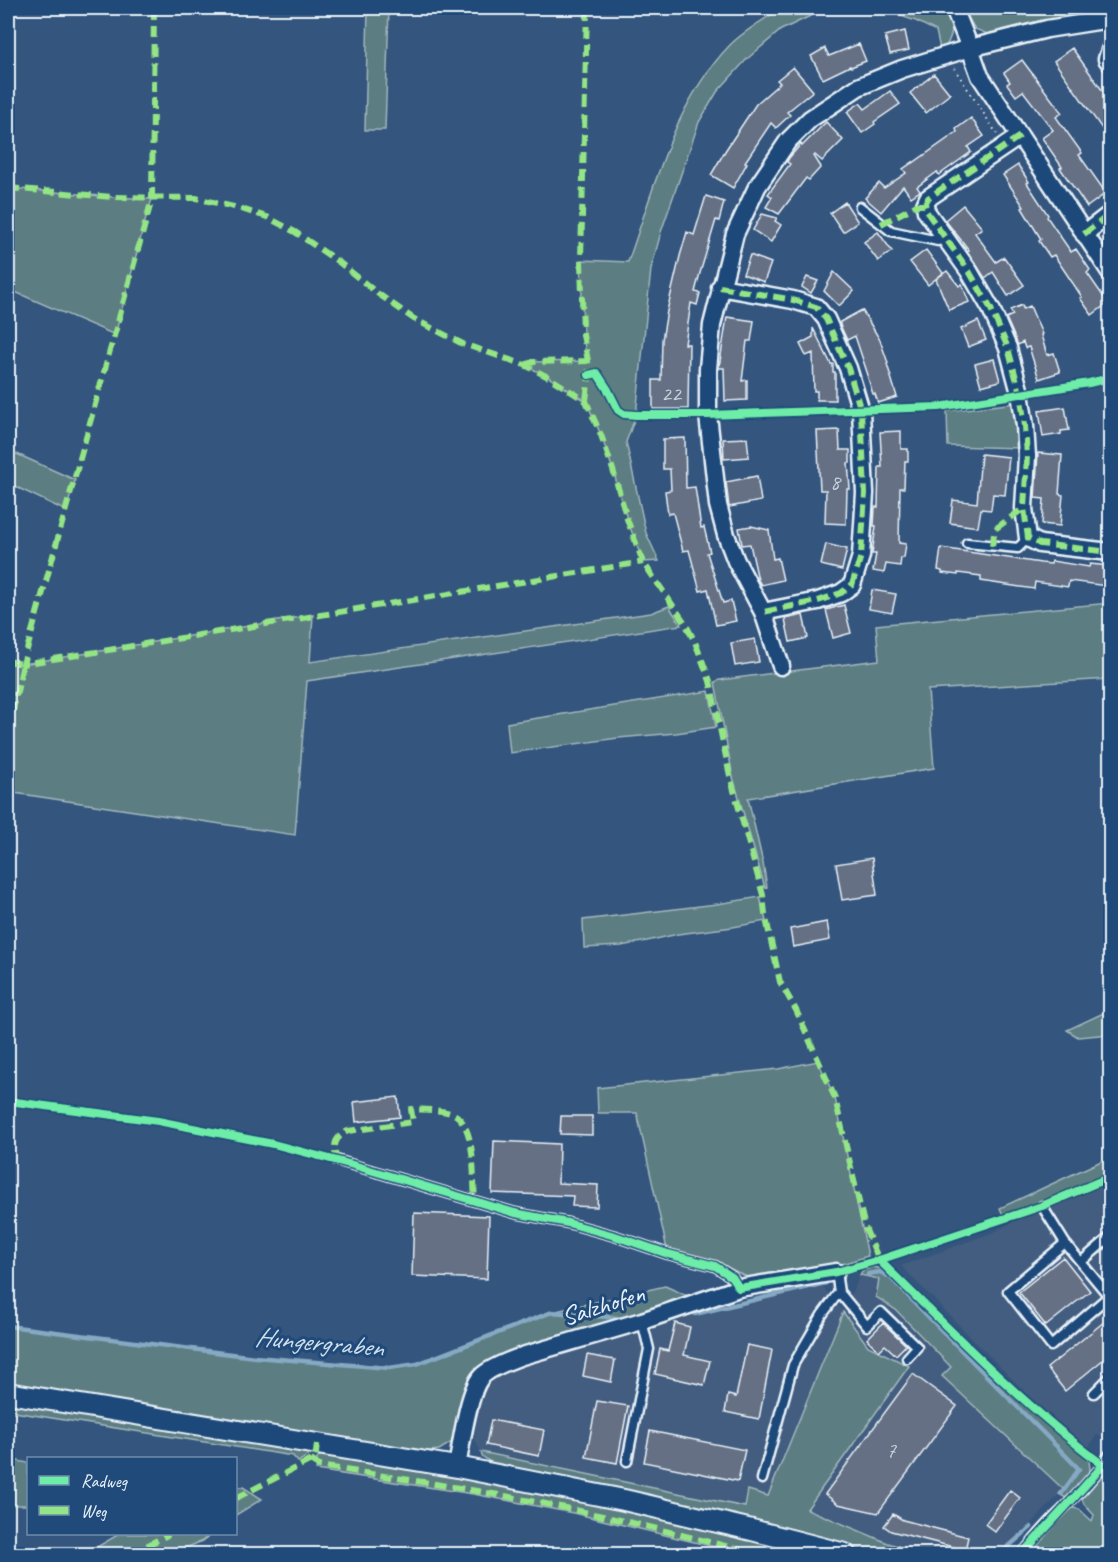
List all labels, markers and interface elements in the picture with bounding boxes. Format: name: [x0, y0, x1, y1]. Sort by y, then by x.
house number: 22: [661, 380, 683, 408]
house number: 8: [830, 468, 842, 496]
street label: Salzhofen: [558, 1277, 649, 1333]
water label: Hungergraben: [254, 1319, 386, 1365]
house number: 7: [886, 1436, 897, 1464]
legend: [27, 1457, 237, 1535]
text: Radweg: [81, 1470, 129, 1492]
text: Weg: [81, 1500, 108, 1522]

